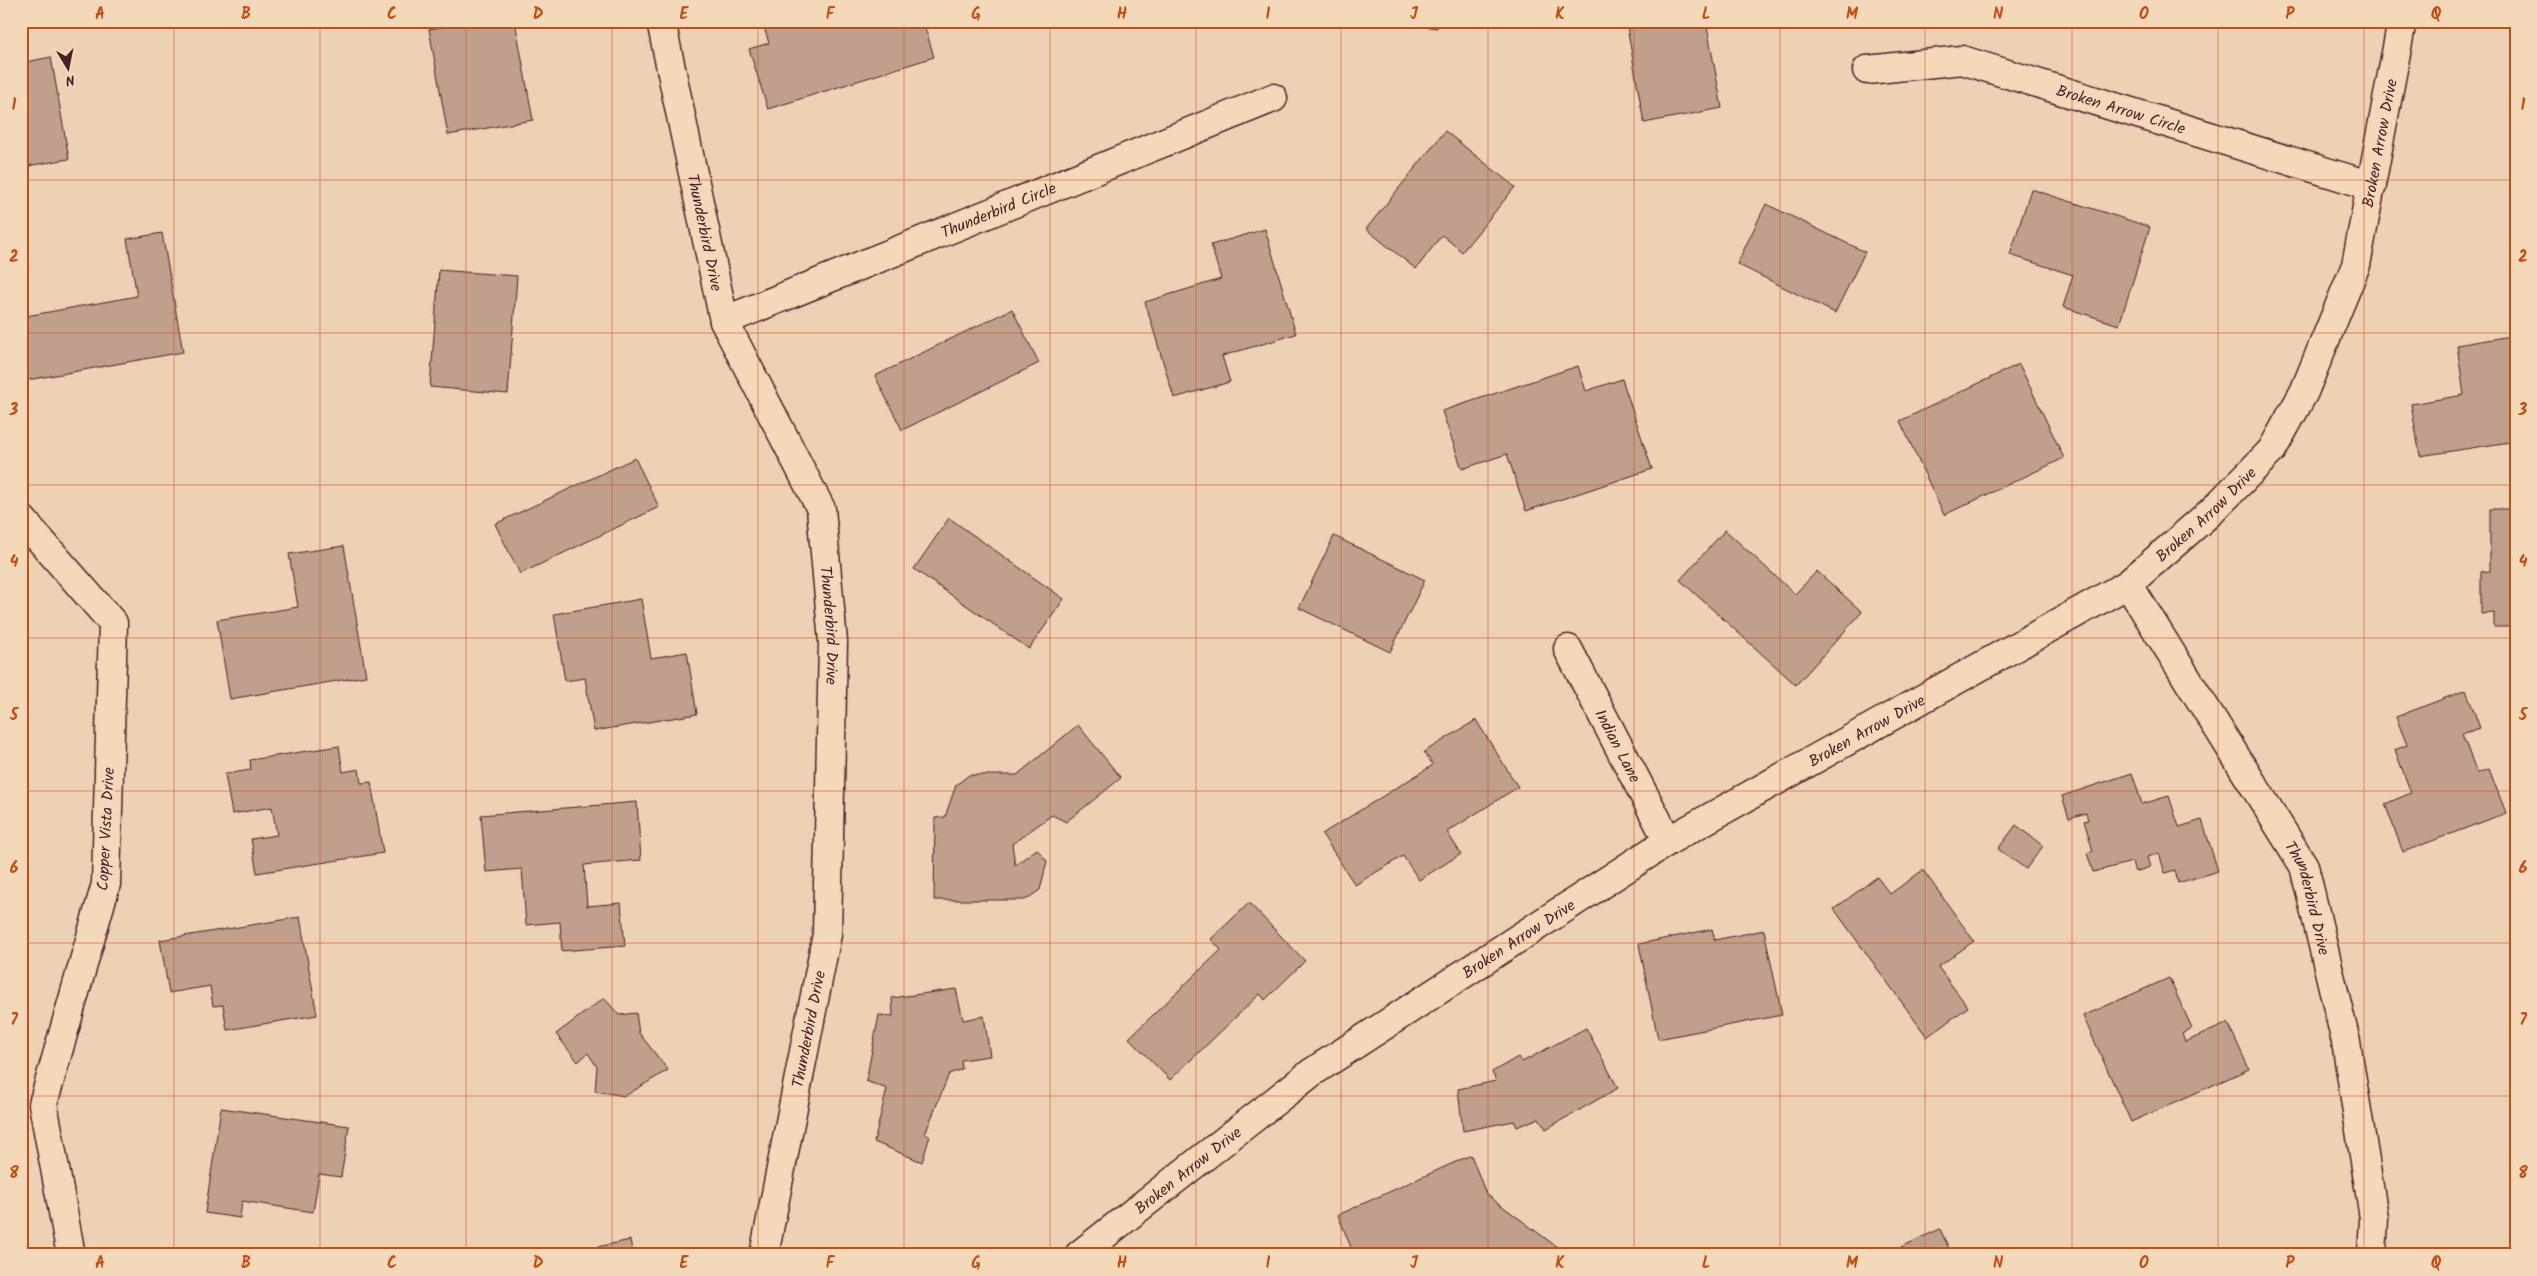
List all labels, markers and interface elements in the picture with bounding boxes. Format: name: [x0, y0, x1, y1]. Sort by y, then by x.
text: A: [95, 2, 105, 27]
text: B: [241, 2, 251, 27]
text: C: [387, 2, 397, 27]
text: D: [533, 2, 544, 27]
text: E: [680, 2, 690, 27]
text: F: [826, 2, 836, 27]
text: G: [971, 2, 981, 27]
text: H: [1117, 2, 1127, 27]
text: I: [1266, 2, 1271, 27]
text: J: [1410, 2, 1419, 27]
text: K: [1555, 2, 1565, 27]
text: L: [1702, 2, 1710, 27]
text: M: [1846, 2, 1859, 27]
text: N: [1993, 2, 2003, 27]
text: O: [2139, 2, 2149, 27]
text: P: [2286, 2, 2296, 27]
text: Q: [2431, 2, 2442, 27]
north arrow: [42, 42, 92, 92]
text: N: [64, 68, 76, 91]
street label: Broken Arrow Drive: [2356, 77, 2405, 210]
street label: Broken Arrow Circle: [2053, 79, 2188, 142]
text: 1: [12, 93, 17, 118]
text: 1: [2521, 93, 2526, 118]
street label: Thunderbird Drive: [679, 172, 728, 294]
street label: Thunderbird Circle: [937, 176, 1060, 246]
text: 2: [9, 245, 19, 270]
text: 2: [2518, 245, 2528, 270]
text: 3: [9, 398, 19, 423]
text: 3: [2518, 398, 2528, 423]
street label: Broken Arrow Drive: [2150, 462, 2263, 569]
text: 4: [10, 550, 19, 575]
text: 4: [2519, 550, 2528, 575]
street label: Thunderbird Drive: [812, 565, 844, 685]
street label: Broken Arrow Drive: [1804, 689, 1930, 774]
text: 5: [9, 703, 20, 728]
text: 5: [2518, 703, 2529, 728]
street label: Indian Lane: [1588, 705, 1647, 788]
street label: Copper Vista Drive: [91, 767, 122, 891]
street label: Thunderbird Drive: [2277, 836, 2336, 958]
text: 6: [10, 856, 19, 881]
text: 6: [2519, 856, 2528, 881]
street label: Broken Arrow Drive: [1457, 894, 1581, 986]
street label: Thunderbird Drive: [786, 968, 833, 1090]
text: 7: [10, 1008, 18, 1033]
text: 7: [2519, 1008, 2527, 1033]
street label: Broken Arrow Drive: [1129, 1121, 1248, 1221]
text: 8: [9, 1161, 19, 1186]
text: 8: [2518, 1161, 2528, 1186]
text: A: [95, 1251, 105, 1276]
text: B: [241, 1251, 251, 1276]
text: C: [387, 1251, 397, 1276]
text: D: [533, 1251, 544, 1276]
text: E: [680, 1251, 690, 1276]
text: F: [826, 1251, 836, 1276]
text: G: [971, 1251, 981, 1276]
text: H: [1117, 1251, 1127, 1276]
text: I: [1266, 1251, 1271, 1276]
text: J: [1410, 1251, 1419, 1276]
text: K: [1555, 1251, 1565, 1276]
text: L: [1702, 1251, 1710, 1276]
text: M: [1846, 1251, 1859, 1276]
text: N: [1993, 1251, 2003, 1276]
text: O: [2139, 1251, 2149, 1276]
text: P: [2286, 1251, 2296, 1276]
text: Q: [2431, 1251, 2442, 1276]

